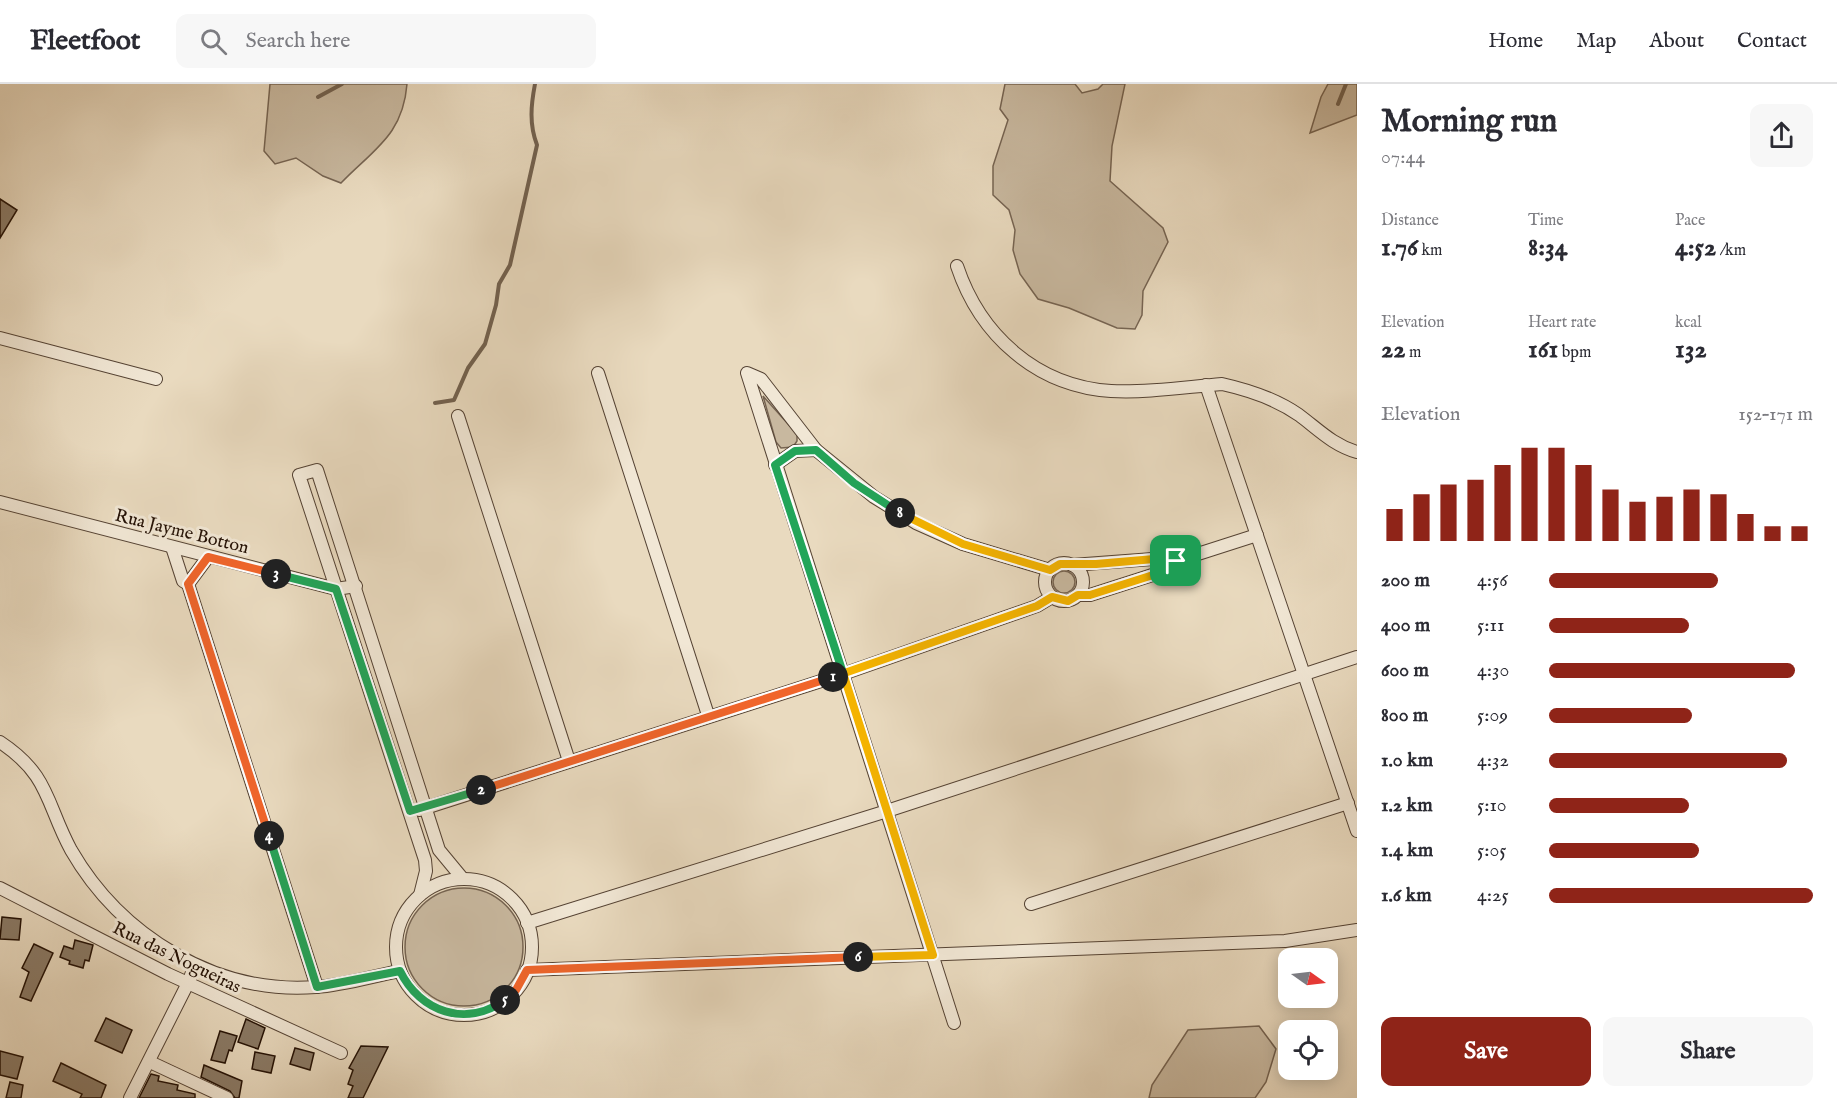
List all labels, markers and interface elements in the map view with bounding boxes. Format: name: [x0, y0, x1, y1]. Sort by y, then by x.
search box: [176, 14, 596, 68]
text: Fleetfoot: [30, 24, 140, 59]
icon: search: [197, 25, 230, 58]
text: Search here: [245, 27, 350, 55]
text: Home: [1488, 28, 1543, 55]
text: Map: [1576, 28, 1616, 55]
text: About: [1649, 28, 1704, 55]
text: Contact: [1737, 28, 1807, 55]
text: Morning run: [1381, 101, 1557, 143]
button: share: [1750, 104, 1813, 167]
text: 07:44: [1381, 145, 1425, 170]
text: Distance: [1381, 211, 1439, 231]
text: Time: [1528, 211, 1564, 231]
text: Pace: [1675, 211, 1705, 231]
text: 1.76: [1381, 231, 1418, 264]
text: 8:34: [1528, 231, 1568, 264]
text: 4:52: [1675, 231, 1716, 264]
text: km: [1418, 241, 1442, 261]
text: /km: [1716, 241, 1746, 261]
text: Elevation: [1381, 313, 1444, 333]
text: Heart rate: [1528, 313, 1596, 333]
text: kcal: [1675, 313, 1702, 333]
text: 22: [1381, 333, 1405, 366]
text: 161: [1528, 333, 1558, 366]
text: 132: [1675, 333, 1707, 366]
text: m: [1405, 343, 1421, 363]
text: bpm: [1558, 343, 1591, 363]
text: Elevation: [1381, 402, 1460, 427]
text: 152–171 m: [1738, 402, 1813, 427]
pin: 8: [885, 498, 915, 528]
text: 8: [897, 503, 903, 523]
street label: Rua Jayme Botton: [112, 505, 251, 560]
pin: [1150, 535, 1201, 586]
icon: arrive: [1159, 544, 1192, 577]
pin: 3: [261, 559, 291, 589]
text: 3: [273, 564, 279, 584]
text: 200 m: [1381, 568, 1430, 593]
text: 4:56: [1477, 568, 1508, 593]
text: 400 m: [1381, 613, 1430, 638]
text: 5:11: [1477, 613, 1504, 638]
text: 600 m: [1381, 658, 1429, 683]
text: 4:30: [1477, 658, 1509, 683]
pin: 1: [818, 662, 848, 692]
text: 1: [830, 667, 836, 687]
text: 800 m: [1381, 703, 1428, 728]
text: 5:09: [1477, 703, 1508, 728]
text: 1.0 km: [1381, 748, 1433, 773]
text: 4:32: [1477, 748, 1509, 773]
pin: 2: [466, 775, 496, 805]
text: 2: [477, 780, 485, 800]
text: 1.2 km: [1381, 793, 1433, 818]
text: 5:10: [1477, 793, 1507, 818]
pin: 4: [254, 821, 284, 851]
text: 4: [265, 826, 273, 846]
text: 1.4 km: [1381, 838, 1433, 863]
text: 5:05: [1477, 838, 1507, 863]
text: 1.6 km: [1381, 883, 1432, 908]
text: 4:25: [1477, 883, 1509, 908]
street label: Rua das Nogueiras: [108, 917, 244, 999]
pin: 6: [843, 942, 873, 972]
text: 6: [855, 947, 861, 967]
north arrow: [1278, 948, 1338, 1008]
map controls: [1278, 948, 1338, 1080]
pin: 5: [490, 985, 520, 1015]
text: 5: [502, 990, 508, 1010]
button: Save: [1381, 1017, 1591, 1086]
button: Share: [1603, 1017, 1813, 1086]
button: locate: [1278, 1020, 1338, 1080]

